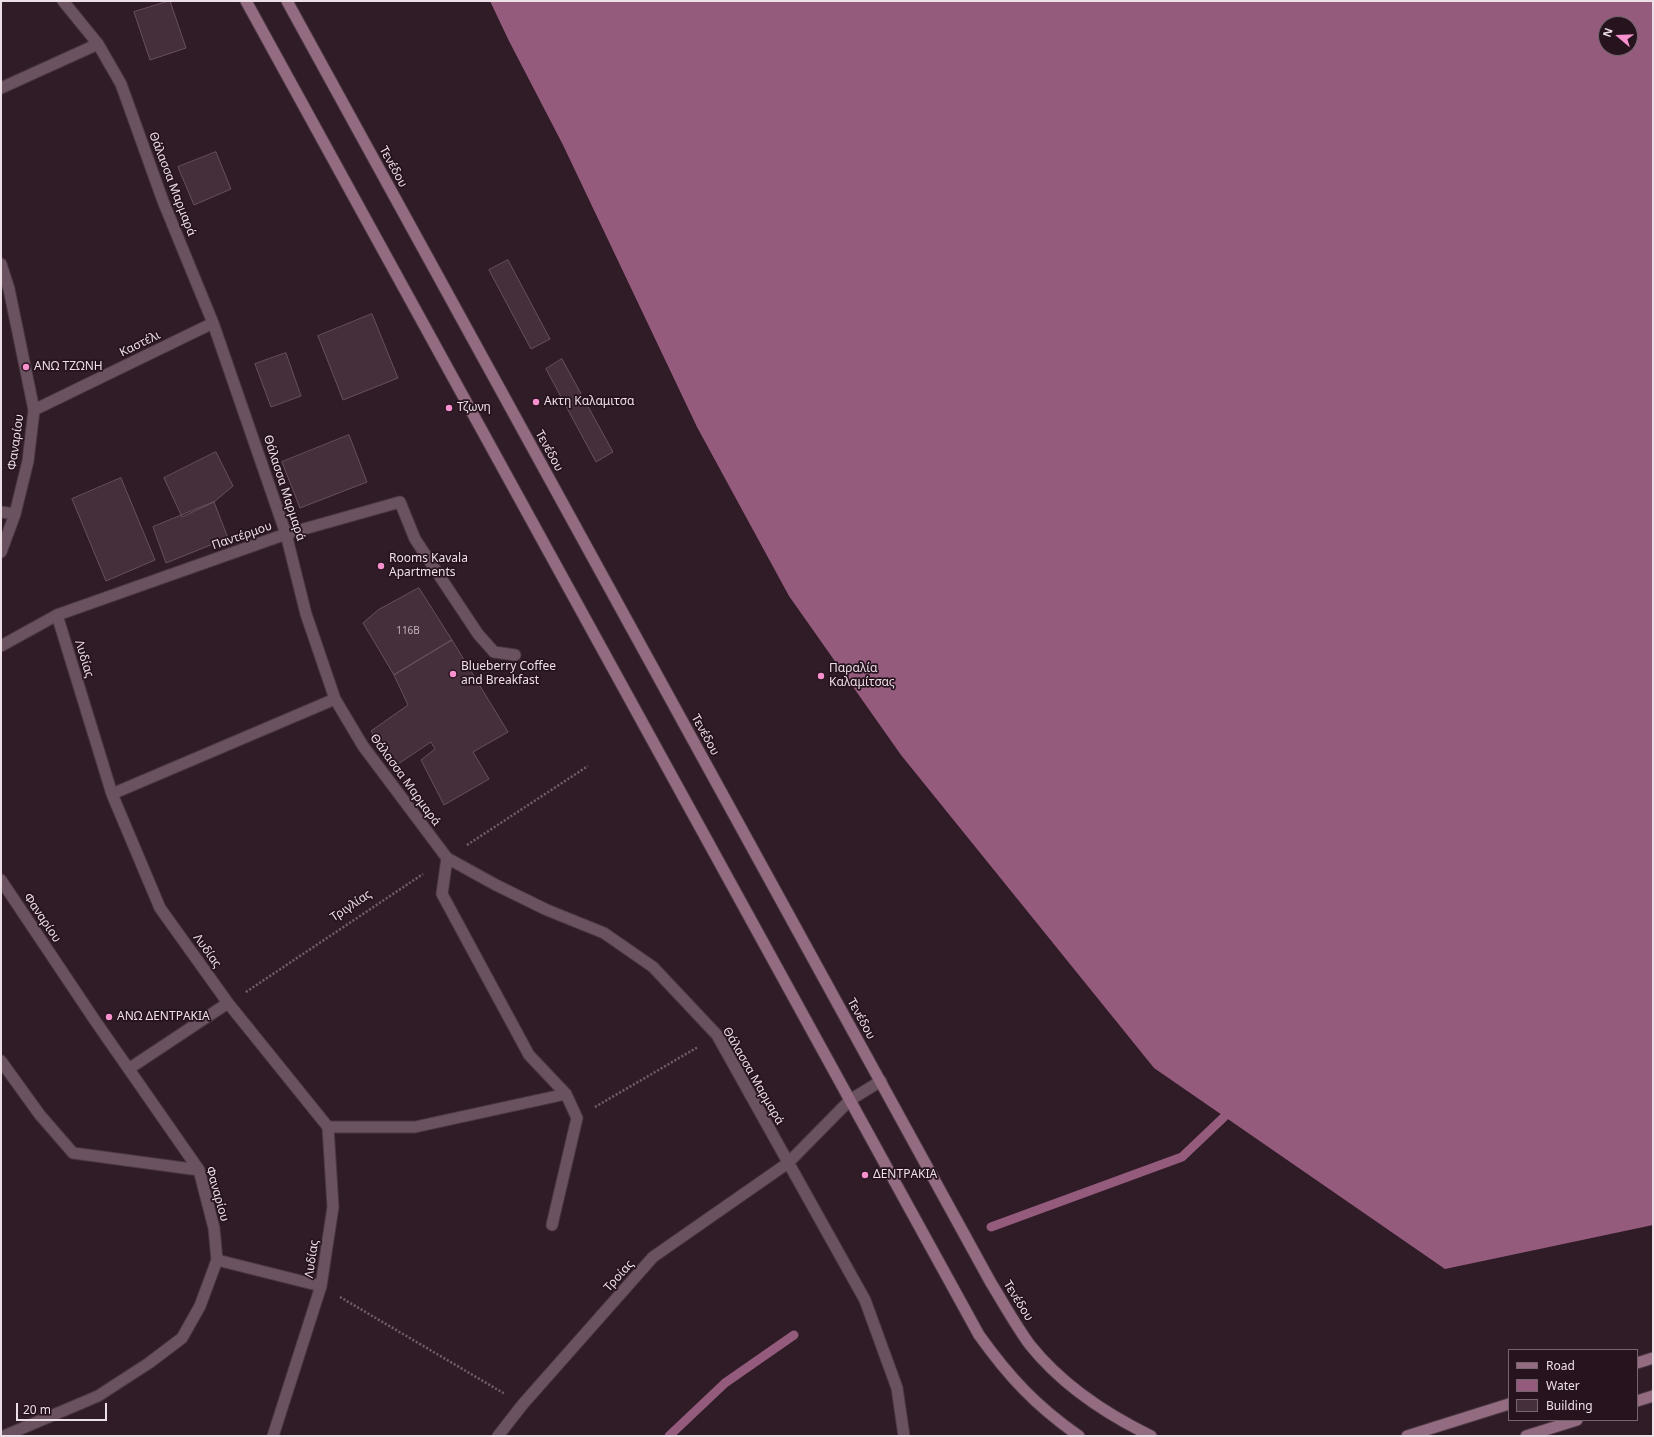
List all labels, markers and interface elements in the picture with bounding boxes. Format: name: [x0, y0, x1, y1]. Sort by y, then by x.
north arrow: [1598, 16, 1638, 56]
text: N: [1599, 26, 1616, 39]
street label: Θάλασσα Μαρμαρά: [146, 130, 198, 238]
street label: Τενέδου: [376, 144, 410, 190]
street label: Καστέλι: [117, 328, 163, 360]
place label: ΑΝΩ ΤΖΩΝΗ: [34, 360, 103, 374]
marker: ΑΝΩ ΤΖΩΝΗ: [21, 362, 31, 372]
place label: Ακτη Καλαμιτσα: [544, 395, 634, 409]
marker: Ακτη Καλαμιτσα: [531, 397, 541, 407]
place label: Τζωνη: [457, 401, 491, 415]
marker: Τζωνη: [444, 403, 454, 413]
street label: Φαναρίου: [5, 413, 27, 471]
street label: Τενέδου: [532, 428, 566, 474]
street label: Θάλασσα Μαρμαρά: [260, 433, 308, 543]
street label: Παντέρμου: [210, 519, 274, 553]
place label: Rooms Kavala Apartments: [389, 552, 468, 580]
marker: Rooms Kavala Apartments: [376, 561, 386, 571]
house number: 116B: [396, 625, 420, 637]
street label: Λυδίας: [71, 638, 97, 680]
place label: Blueberry Coffee and Breakfast: [461, 660, 556, 688]
place label: Παραλία Καλαμίτσας: [829, 662, 895, 690]
marker: Blueberry Coffee and Breakfast: [448, 669, 458, 679]
marker: Παραλία Καλαμίτσας: [816, 671, 826, 681]
street label: Τενέδου: [688, 712, 722, 758]
street label: Θάλασσα Μαρμαρά: [367, 731, 443, 829]
street label: Τριγλίας: [328, 887, 374, 925]
street label: Φαναρίου: [20, 891, 64, 945]
street label: Λυδίας: [190, 931, 224, 971]
street label: Τενέδου: [844, 996, 878, 1042]
place label: ΑΝΩ ΔΕΝΤΡΑΚΙΑ: [117, 1010, 210, 1024]
marker: ΑΝΩ ΔΕΝΤΡΑΚΙΑ: [104, 1012, 114, 1022]
street label: Θάλασσα Μαρμαρά: [719, 1025, 787, 1127]
street label: Φαναρίου: [202, 1165, 232, 1223]
place label: ΔΕΝΤΡΑΚΙΑ: [873, 1168, 937, 1182]
marker: ΔΕΝΤΡΑΚΙΑ: [860, 1170, 870, 1180]
street label: Λυδίας: [302, 1239, 322, 1279]
street label: Τροίας: [601, 1257, 637, 1295]
street label: Τενέδου: [1000, 1278, 1036, 1324]
legend: [1508, 1349, 1638, 1421]
text: Road: [1546, 1357, 1575, 1374]
text: Water: [1546, 1377, 1580, 1394]
scale bar: [18, 1395, 109, 1421]
text: Building: [1546, 1397, 1593, 1414]
text: 20 m: [23, 1401, 51, 1418]

